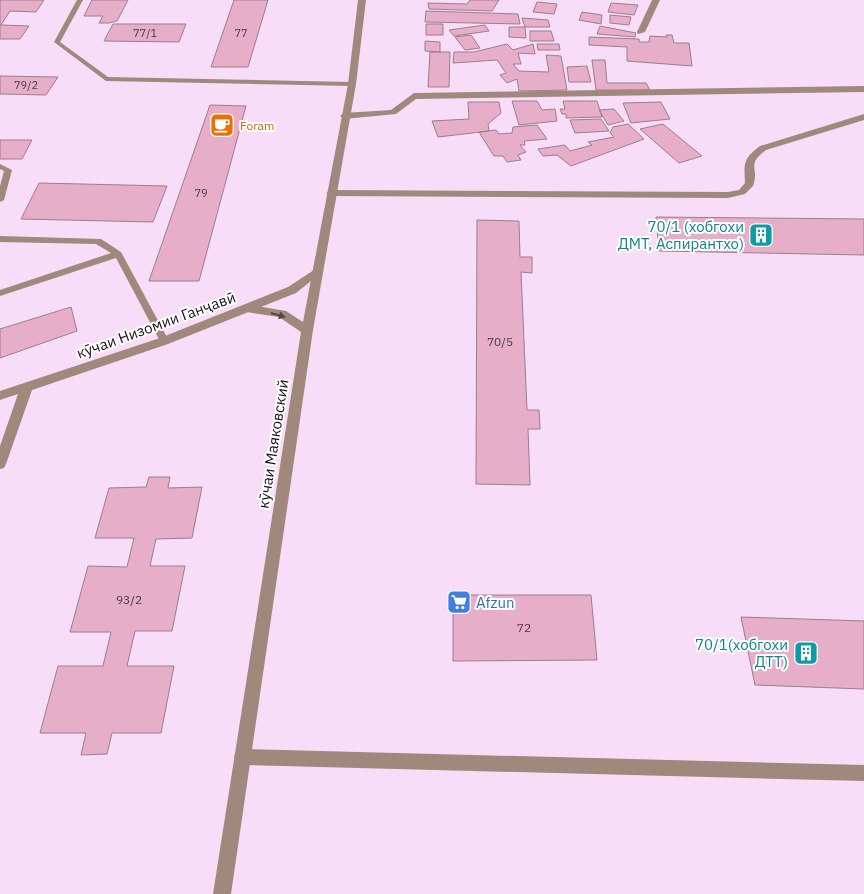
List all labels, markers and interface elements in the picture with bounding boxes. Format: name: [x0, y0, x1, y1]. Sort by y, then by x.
house number: 77/1: [133, 26, 157, 40]
house number: 77: [234, 26, 248, 40]
house number: 79/2: [14, 78, 38, 92]
cafe icon: Foram: [209, 112, 235, 138]
place label: Foram: [240, 118, 274, 133]
house number: 79: [194, 186, 208, 200]
place label: 70/1 (хобгохи ДМТ, Аспирантхо): [618, 217, 744, 253]
building icon: 70/1 (хобгохи ДМТ, Аспирантхо): [748, 222, 774, 248]
street label: кӯчаи Низомии Ганҷавӣ: [74, 287, 238, 363]
one-way arrow: [271, 311, 286, 319]
house number: 70/5: [487, 334, 513, 349]
street label: кӯчаи Маяковский: [253, 378, 293, 510]
supermarket icon: Afzun: [446, 589, 472, 615]
house number: 93/2: [116, 592, 142, 607]
place label: Afzun: [476, 593, 514, 612]
house number: 72: [517, 620, 531, 635]
place label: 70/1(хобгохи ДТТ): [695, 635, 788, 671]
building icon: 70/1(хобгохи ДТТ): [793, 640, 819, 666]

